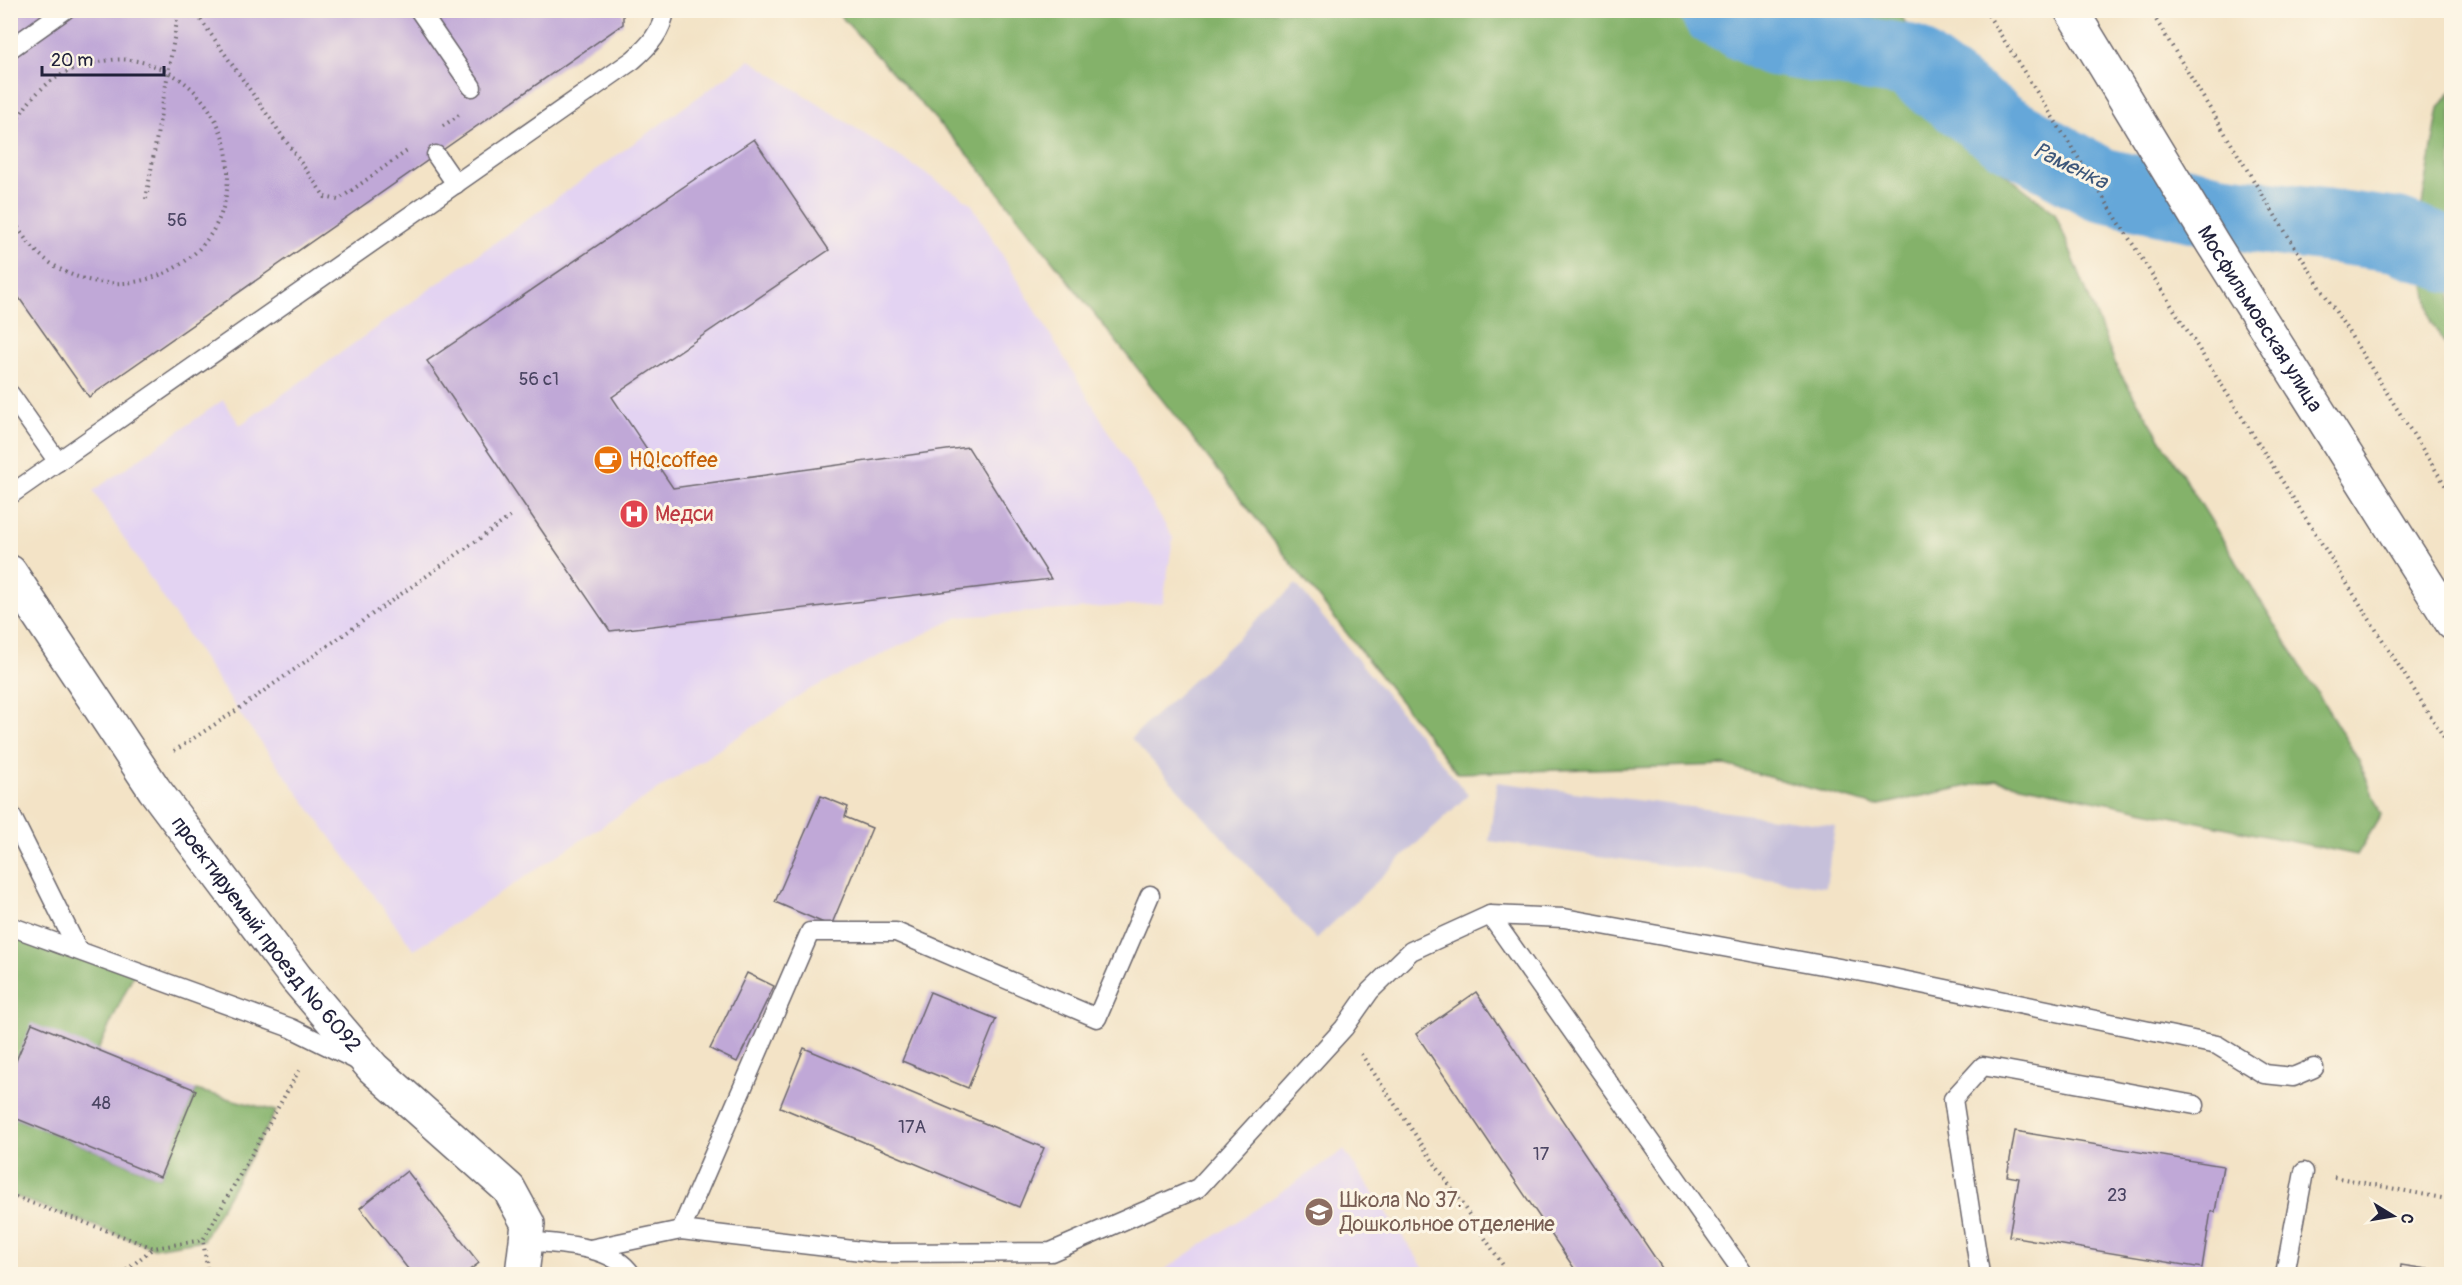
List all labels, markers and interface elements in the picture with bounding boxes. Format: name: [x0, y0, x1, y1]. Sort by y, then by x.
scale bar: [42, 39, 164, 77]
text: 20 m: [51, 49, 93, 72]
water label: Раменка: [2029, 136, 2114, 197]
house number: 56: [167, 209, 187, 232]
street label: Мосфильмовская улица: [2191, 221, 2329, 417]
house number: 56 с1: [519, 368, 559, 391]
cafe icon: HQ!coffee: [592, 444, 624, 476]
place label: HQ!coffee: [629, 447, 718, 474]
hospital icon: Медси: [618, 498, 650, 530]
place label: Медси: [655, 501, 713, 528]
street label: проектируемый проезд № 6092: [165, 811, 367, 1058]
house number: 48: [91, 1092, 111, 1115]
house number: 17А: [898, 1116, 926, 1139]
house number: 17: [1533, 1143, 1550, 1166]
house number: 23: [2107, 1184, 2127, 1207]
north arrow: [2363, 1186, 2423, 1246]
place label: Школа № 37. Дошкольное отделение: [1339, 1187, 1555, 1238]
school or university icon: Школа № 37. Дошкольное отделение: [1303, 1196, 1335, 1228]
text: С: [2396, 1212, 2418, 1226]

